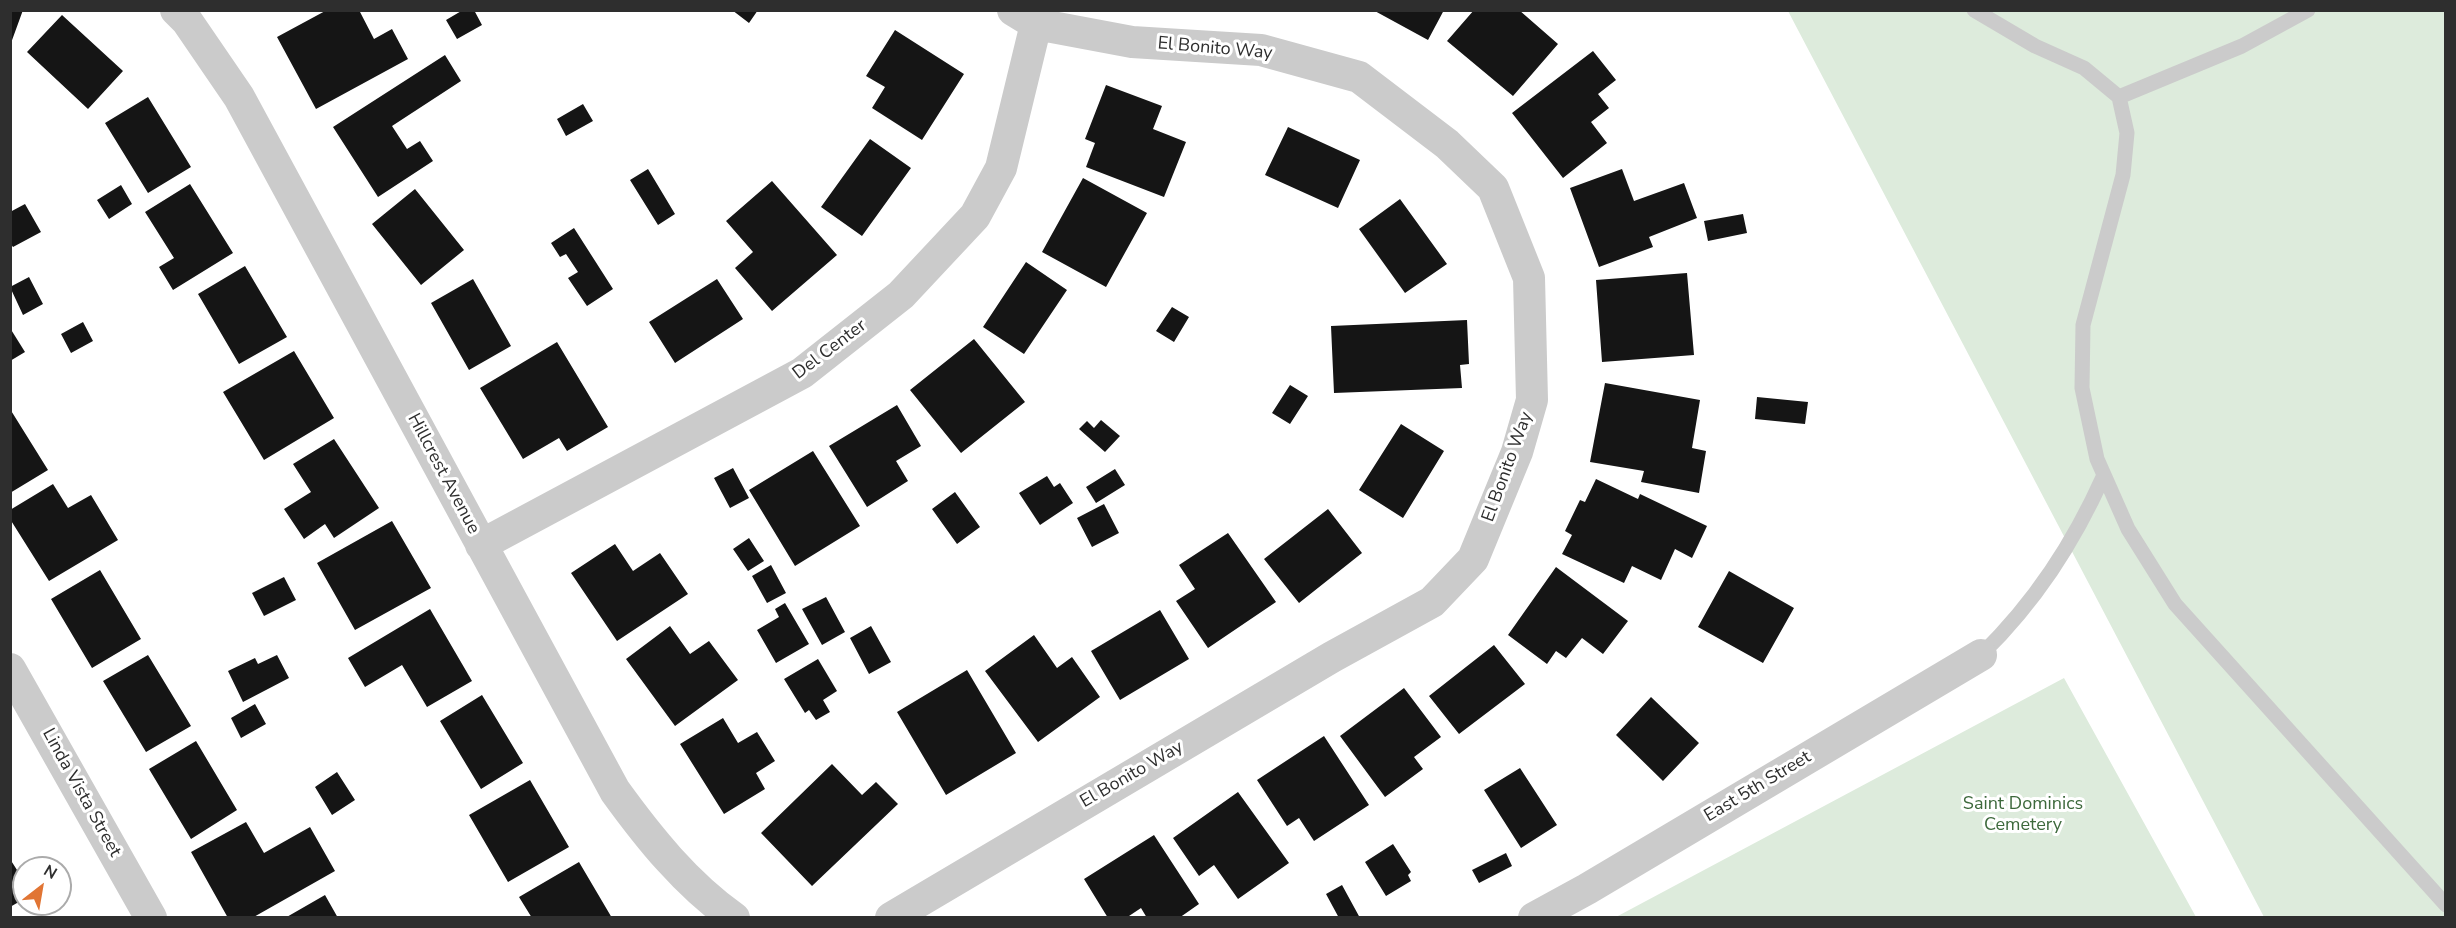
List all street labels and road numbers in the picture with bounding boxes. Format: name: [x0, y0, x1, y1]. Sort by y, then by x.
street label: El Bonito Way: [1157, 33, 1273, 65]
street label: Del Center: [789, 315, 871, 385]
street label: El Bonito Way: [1478, 409, 1538, 525]
street label: Hillcrest Avenue: [402, 410, 484, 538]
street label: Linda Vista Street: [37, 725, 125, 861]
street label: El Bonito Way: [1077, 737, 1187, 813]
street label: East 5th Street: [1701, 747, 1815, 827]

